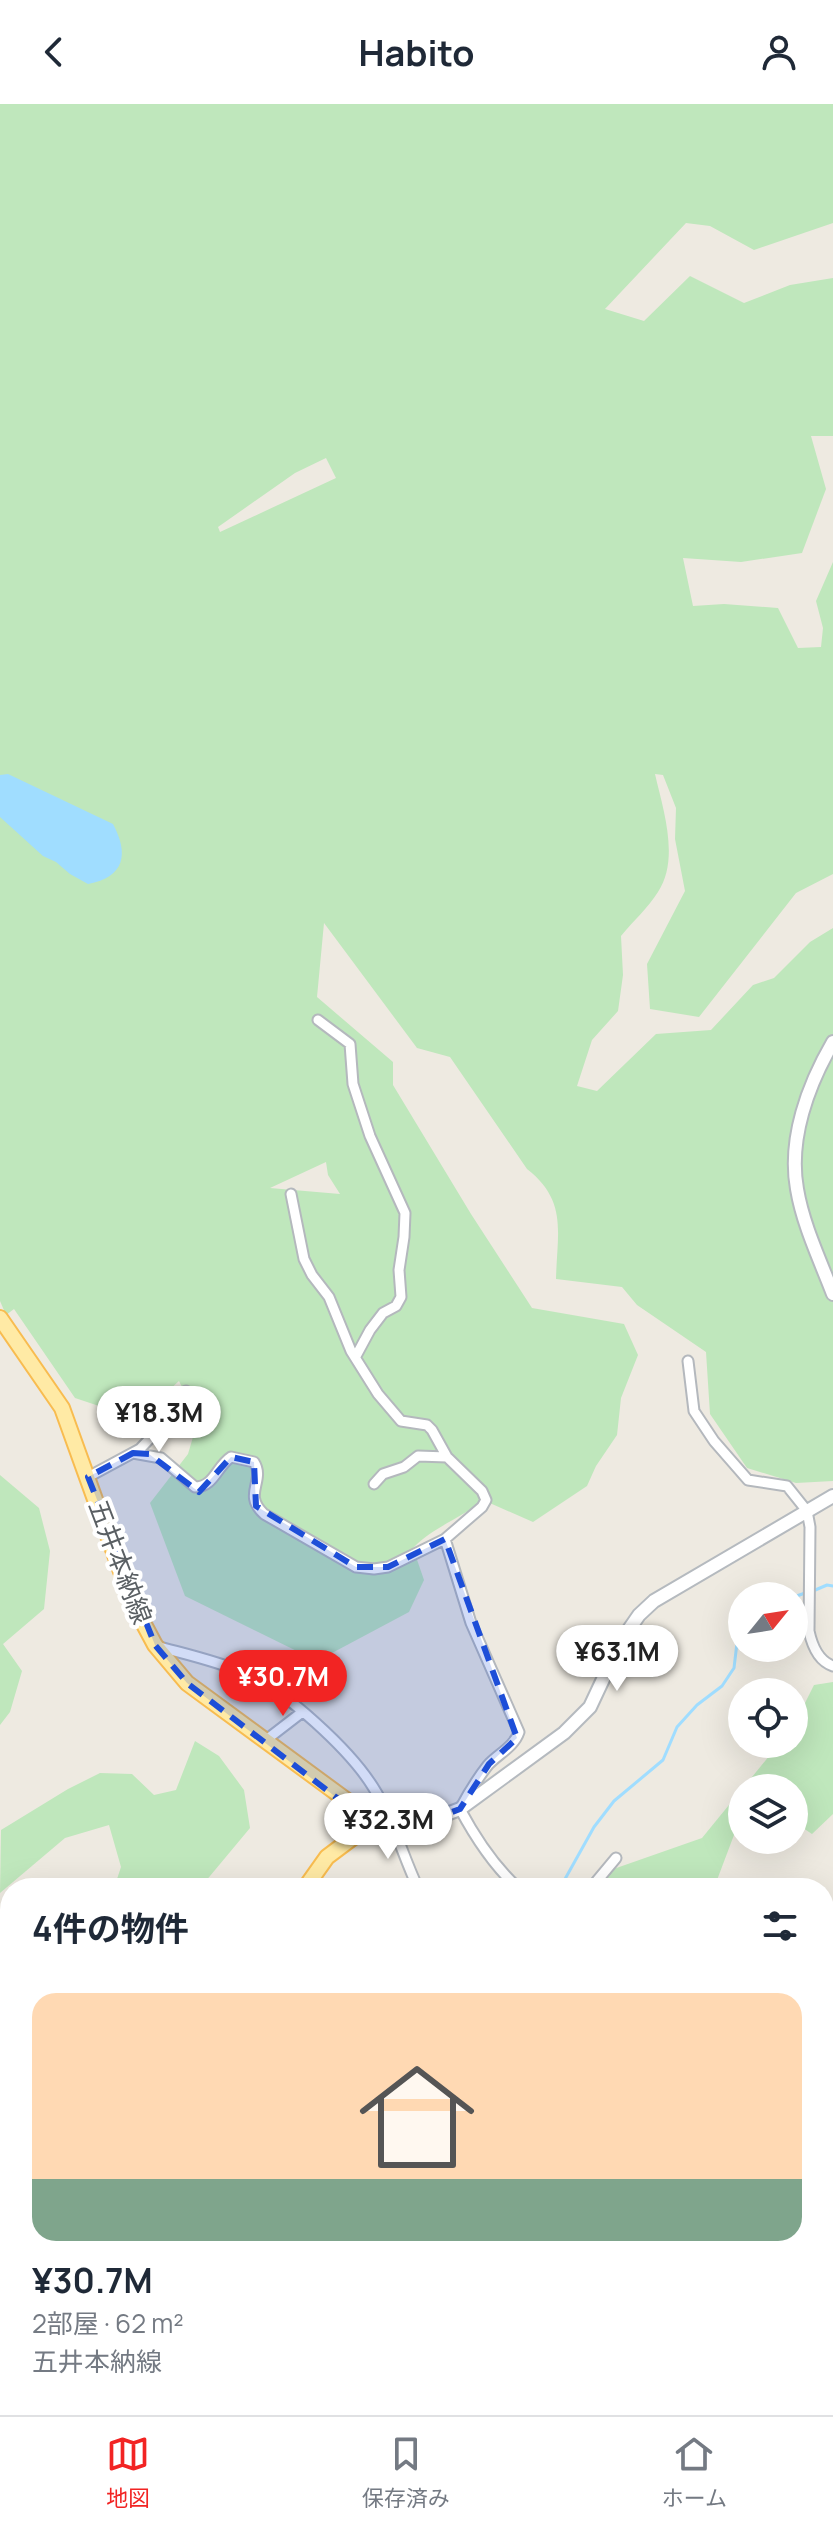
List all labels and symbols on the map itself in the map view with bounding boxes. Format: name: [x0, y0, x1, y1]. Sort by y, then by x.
pin: ¥18.3M: [94, 1386, 224, 1454]
street label: 五井本納線: [81, 1495, 161, 1629]
north arrow: [728, 1582, 808, 1662]
pin: ¥63.1M: [552, 1625, 682, 1693]
pin: ¥30.7M: [218, 1650, 348, 1718]
pin: ¥32.3M: [323, 1793, 453, 1861]

